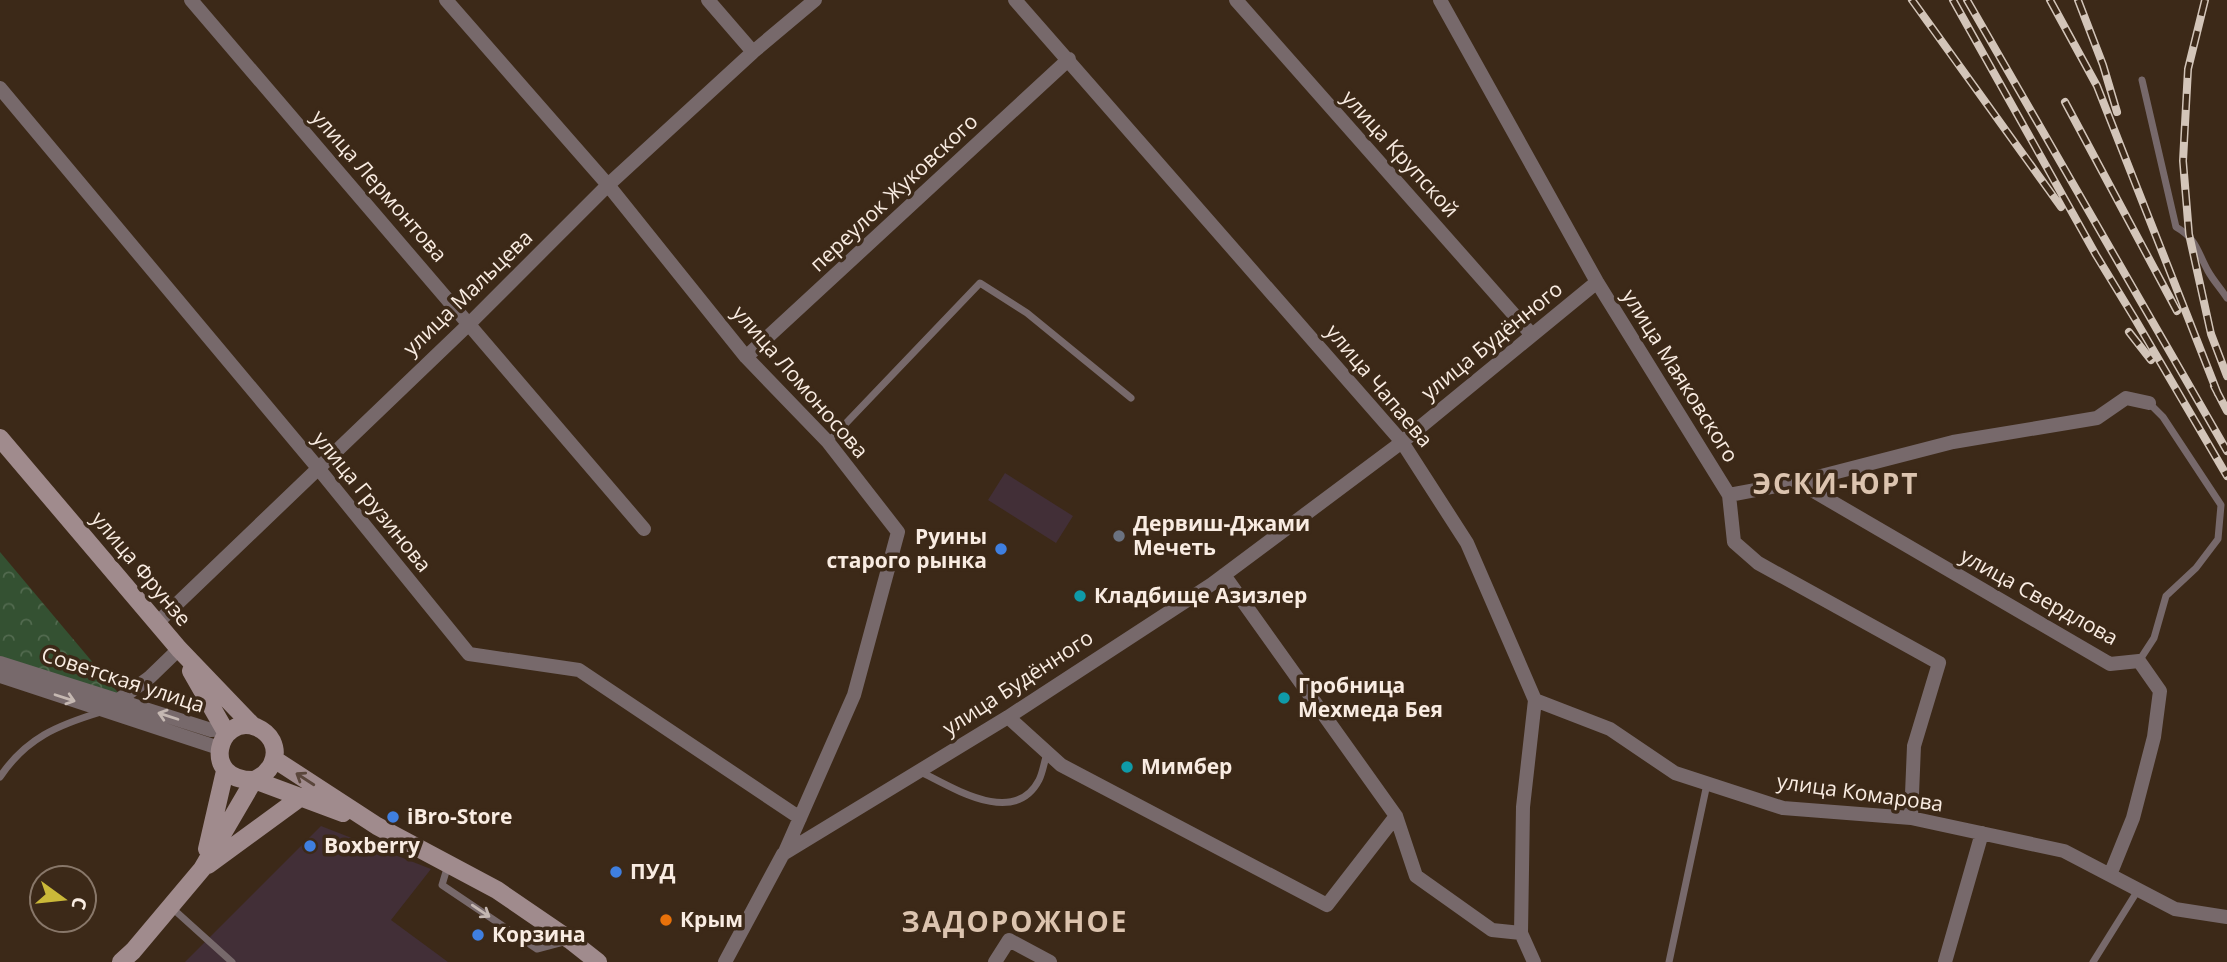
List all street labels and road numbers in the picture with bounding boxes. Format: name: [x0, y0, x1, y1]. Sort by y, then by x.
street label: улица Крупской: [1336, 84, 1465, 223]
street label: улица Лермонтова: [306, 103, 454, 267]
street label: переулок Жуковского: [803, 107, 983, 277]
street label: улица Мальцева: [397, 223, 538, 361]
street label: улица Будённого: [1415, 274, 1568, 406]
street label: улица Маяковского: [1616, 284, 1745, 467]
street label: улица Ломоносова: [727, 299, 875, 464]
street label: улица Чапаева: [1320, 318, 1440, 453]
street label: улица Грузинова: [307, 425, 438, 578]
street label: улица Фрунзе: [86, 505, 198, 632]
street label: улица Свердлова: [1955, 541, 2123, 651]
street label: улица Будённого: [937, 623, 1098, 741]
street label: Советская улица: [38, 639, 208, 719]
street label: улица Комарова: [1775, 766, 1945, 818]

